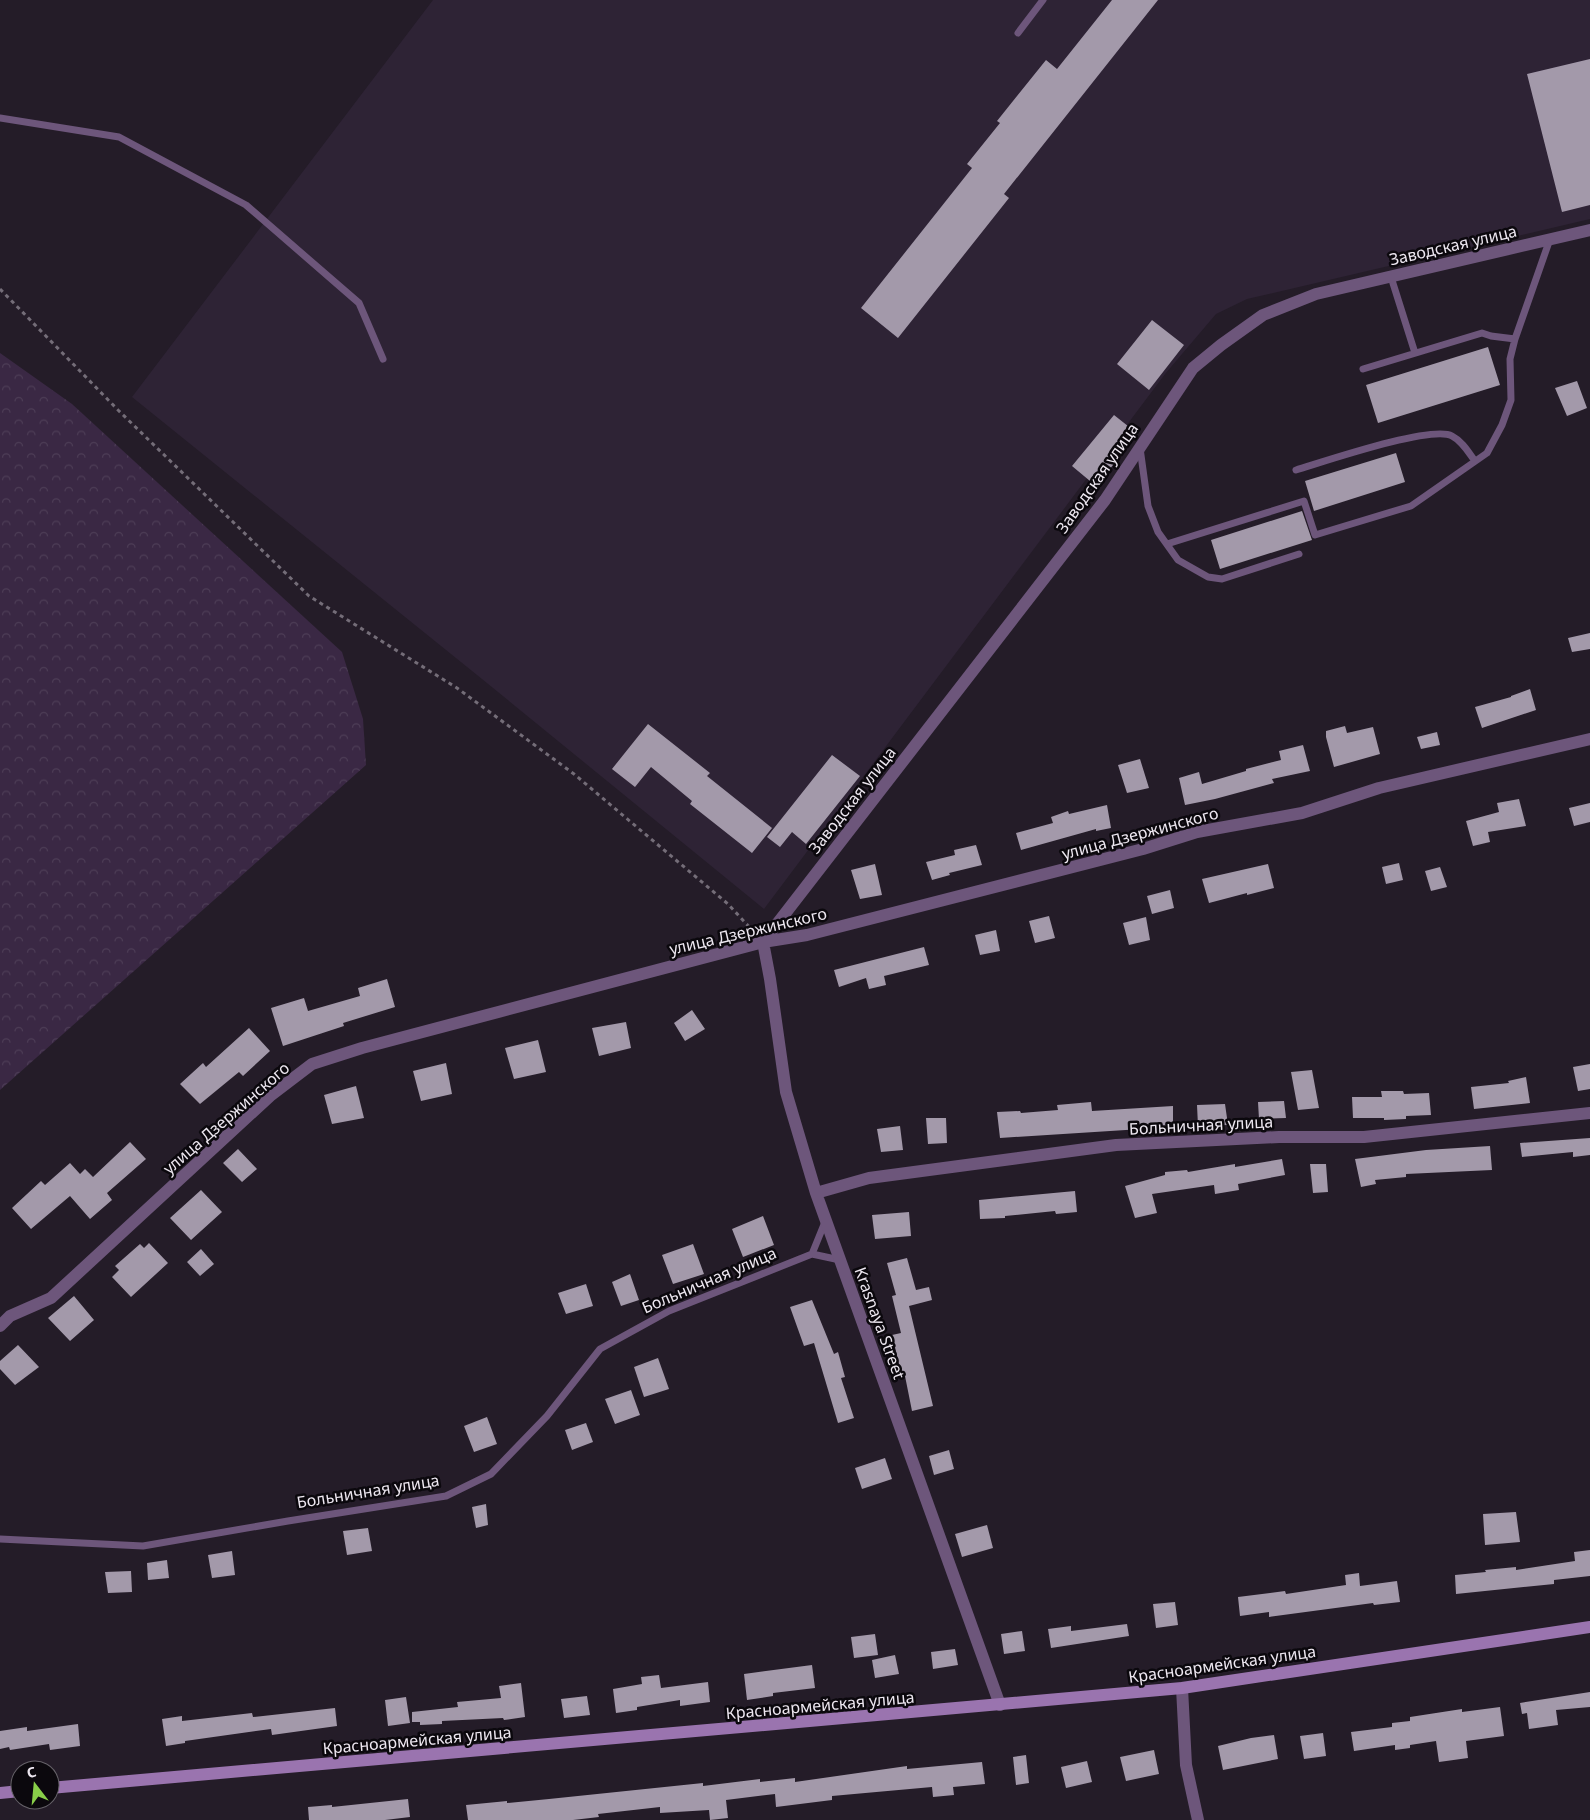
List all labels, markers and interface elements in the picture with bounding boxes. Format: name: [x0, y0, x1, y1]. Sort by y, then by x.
street label: Заводская улица: [1387, 220, 1519, 270]
street label: Заводская улица: [1051, 418, 1143, 538]
street label: Заводская улица: [803, 742, 901, 858]
street label: улица Дзержинского: [1059, 802, 1221, 864]
street label: улица Дзержинского: [667, 902, 829, 960]
street label: улица Дзержинского: [158, 1057, 294, 1179]
street label: Больничная улица: [1128, 1110, 1274, 1140]
street label: Больничная улица: [638, 1242, 780, 1318]
street label: Krasnaya Street: [850, 1264, 911, 1382]
street label: Больничная улица: [295, 1469, 441, 1513]
street label: Красноармейская улица: [1127, 1640, 1317, 1688]
street label: Красноармейская улица: [725, 1686, 915, 1724]
street label: Красноармейская улица: [322, 1721, 512, 1759]
north arrow: [10, 1760, 60, 1810]
text: С: [24, 1762, 38, 1782]

